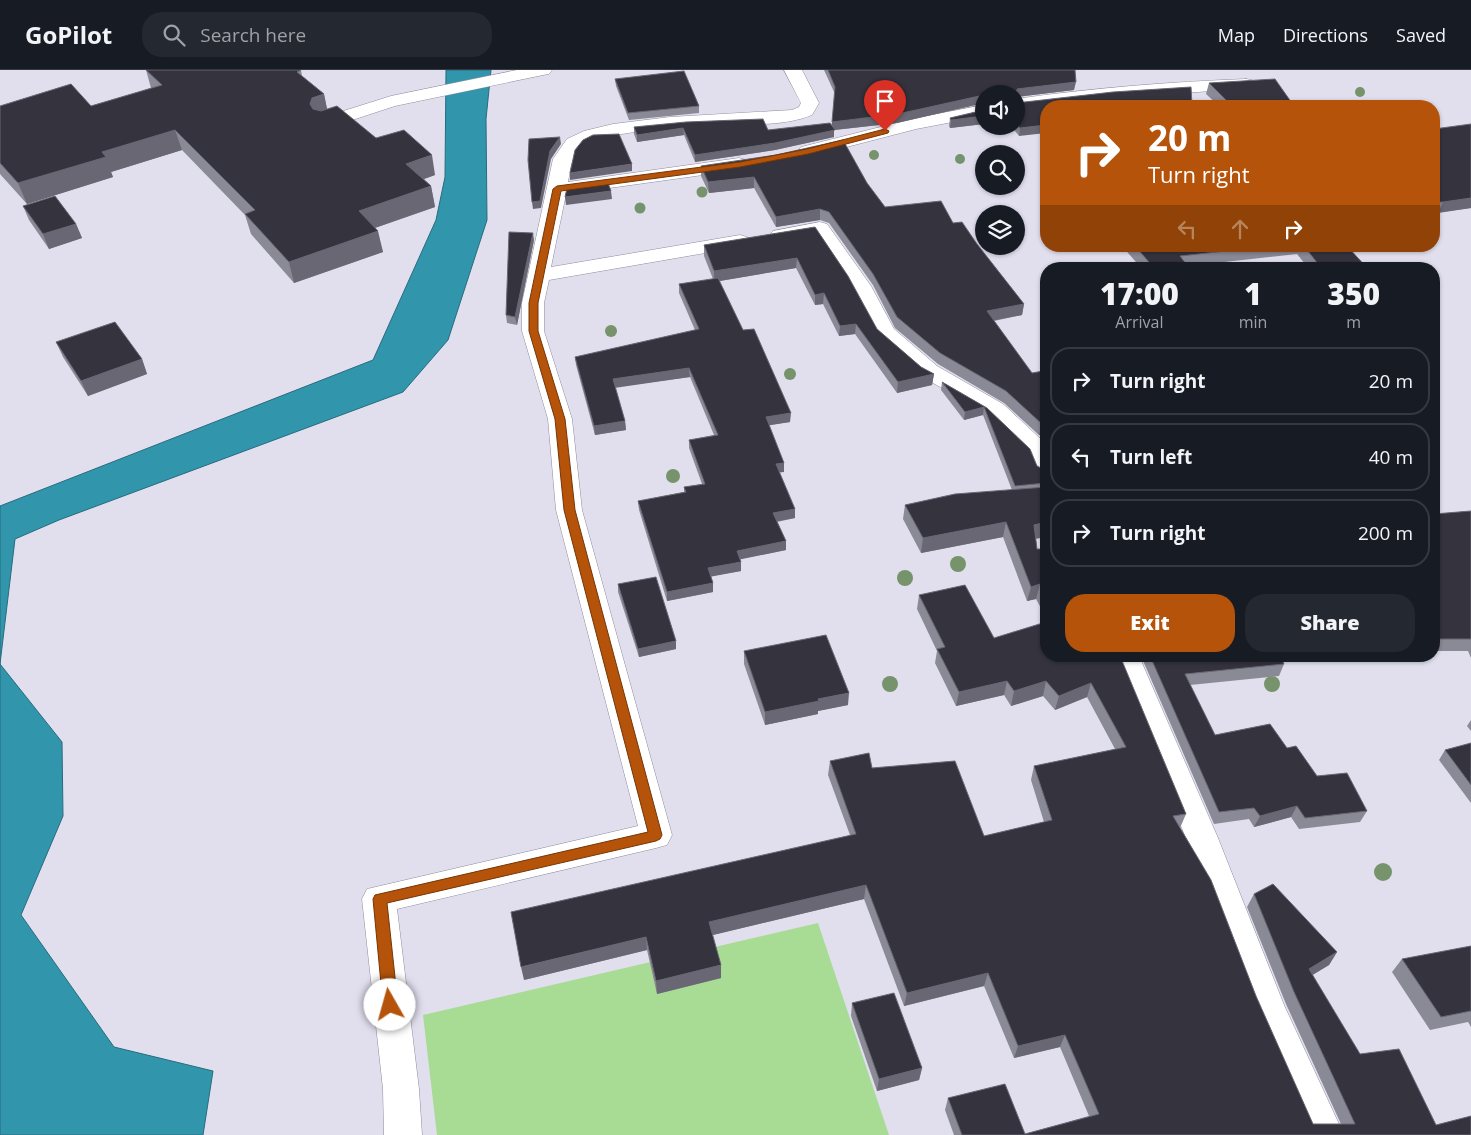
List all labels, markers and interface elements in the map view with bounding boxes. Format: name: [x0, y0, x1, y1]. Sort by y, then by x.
search box: [142, 12, 492, 57]
text: GoPilot: [25, 18, 112, 51]
icon: search: [160, 21, 188, 49]
text: Search here: [200, 22, 306, 48]
text: Map: [1218, 23, 1255, 47]
text: Directions: [1283, 23, 1368, 47]
text: Saved: [1396, 23, 1446, 47]
pin: [864, 80, 906, 131]
map controls: [975, 85, 1025, 255]
button: sound: [975, 85, 1025, 135]
icon: arrive: [871, 87, 899, 115]
text: 20 m: [1148, 114, 1231, 161]
icon: right: [1065, 120, 1130, 185]
button: search: [975, 145, 1025, 195]
text: Turn right: [1148, 159, 1250, 189]
button: layers: [975, 205, 1025, 255]
icon: left: [1173, 215, 1201, 243]
icon: ahead: [1226, 215, 1254, 243]
icon: right: [1279, 215, 1307, 243]
text: 17:00: [1100, 273, 1179, 314]
text: 1: [1244, 273, 1262, 314]
text: 350: [1327, 273, 1380, 314]
text: Arrival: [1115, 311, 1163, 333]
text: min: [1239, 311, 1267, 333]
text: m: [1346, 311, 1361, 333]
icon: right: [1067, 367, 1095, 395]
text: Turn right: [1110, 368, 1205, 394]
text: 20 m: [1369, 368, 1413, 394]
icon: left: [1067, 443, 1095, 471]
text: Turn left: [1110, 444, 1192, 470]
text: 40 m: [1369, 444, 1413, 470]
icon: right: [1067, 519, 1095, 547]
text: Turn right: [1110, 520, 1205, 546]
text: 200 m: [1358, 520, 1413, 546]
button: Exit: [1065, 594, 1235, 652]
button: Share: [1245, 594, 1415, 652]
position arrow: [363, 978, 415, 1030]

